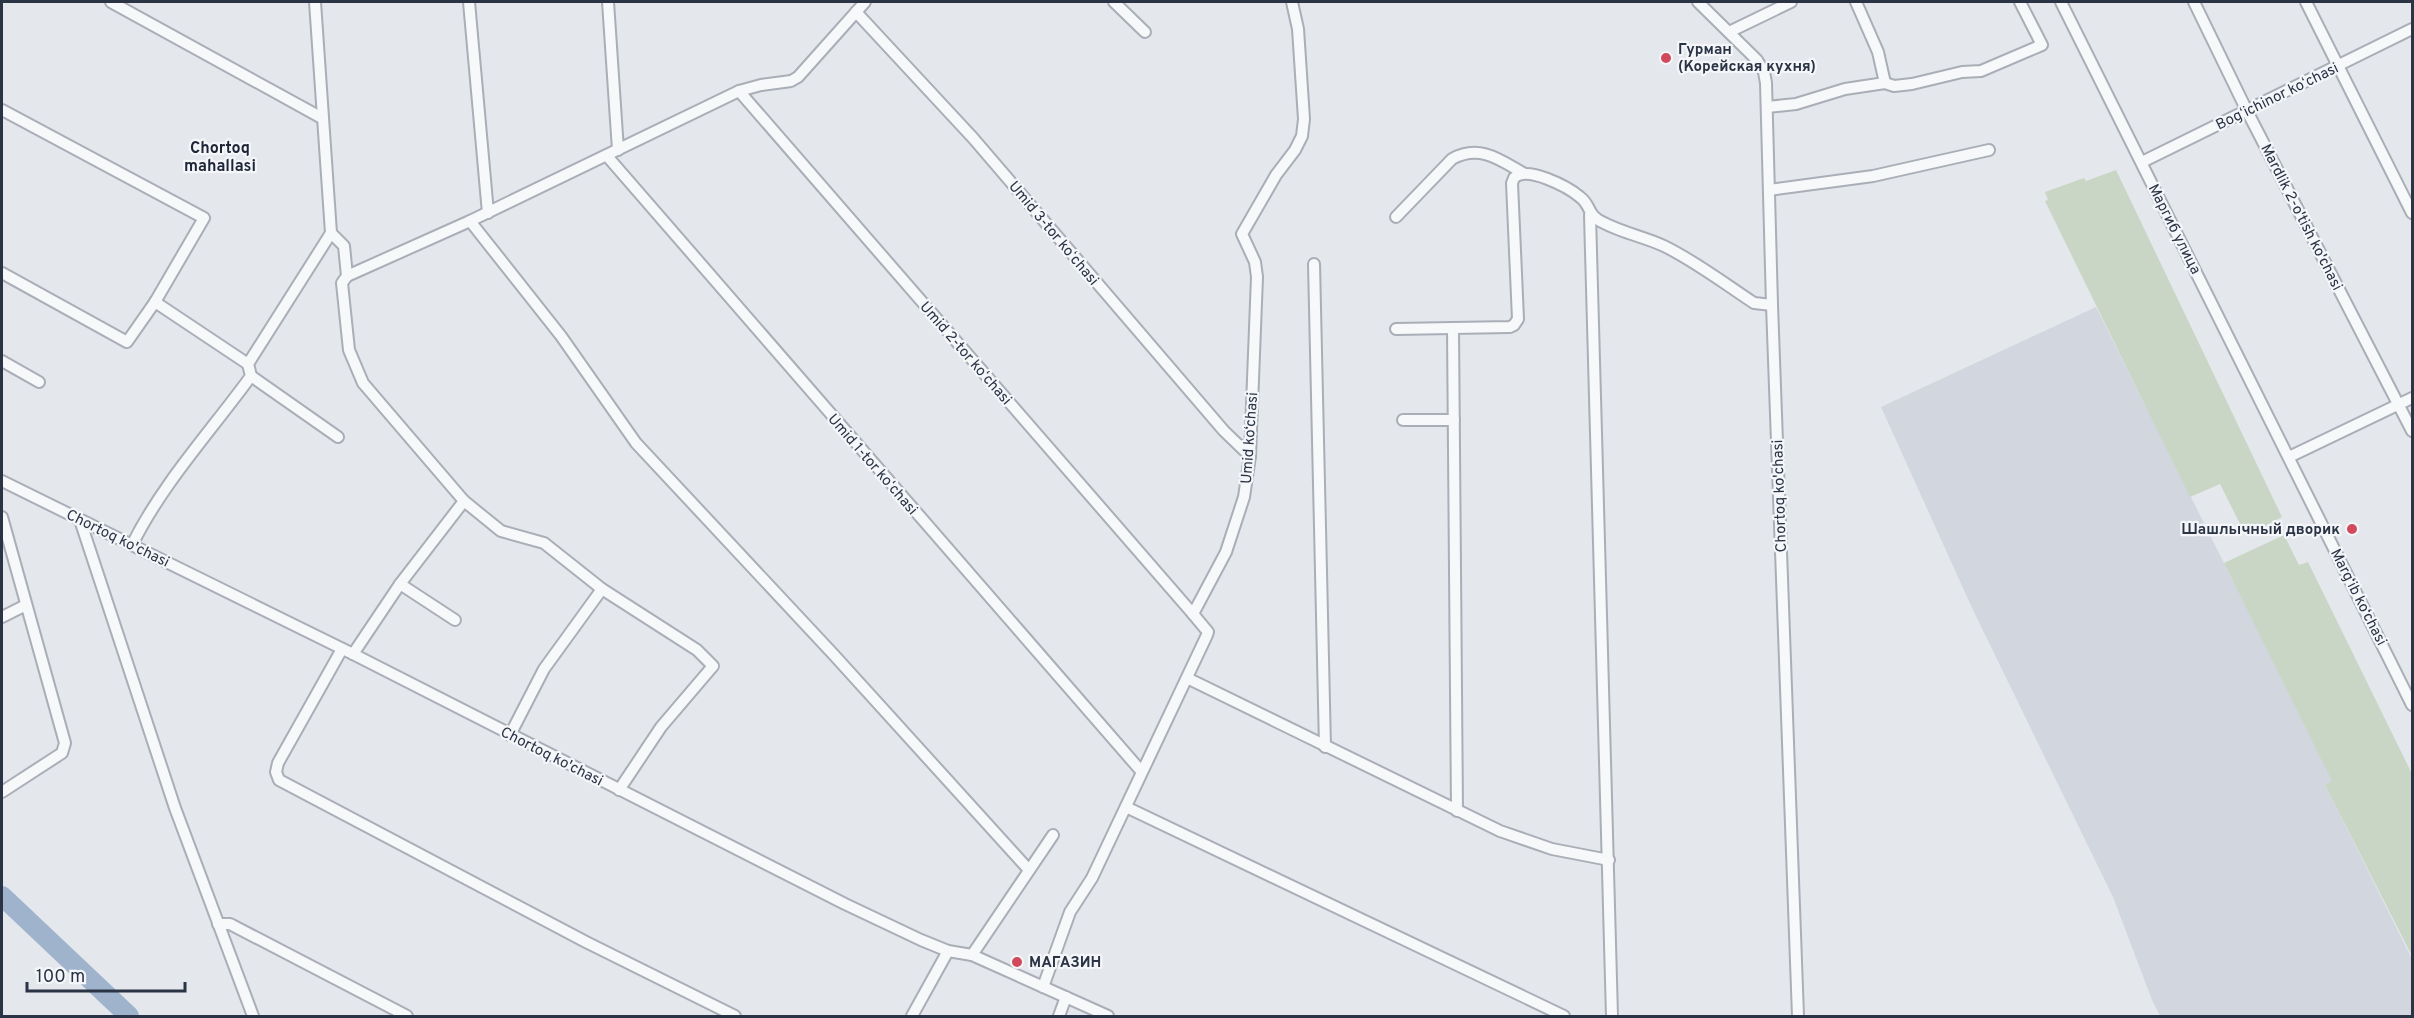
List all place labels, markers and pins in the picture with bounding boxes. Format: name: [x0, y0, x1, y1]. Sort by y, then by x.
place label: Гурман (Корейская кухня): [1678, 41, 1816, 77]
marker: Гурман (Корейская кухня): [1659, 51, 1673, 65]
place label: Шашлычный дворик: [2181, 521, 2340, 540]
marker: Шашлычный дворик: [2345, 522, 2359, 536]
place label: МАГАЗИН: [1029, 954, 1101, 973]
marker: МАГАЗИН: [1010, 955, 1024, 969]

